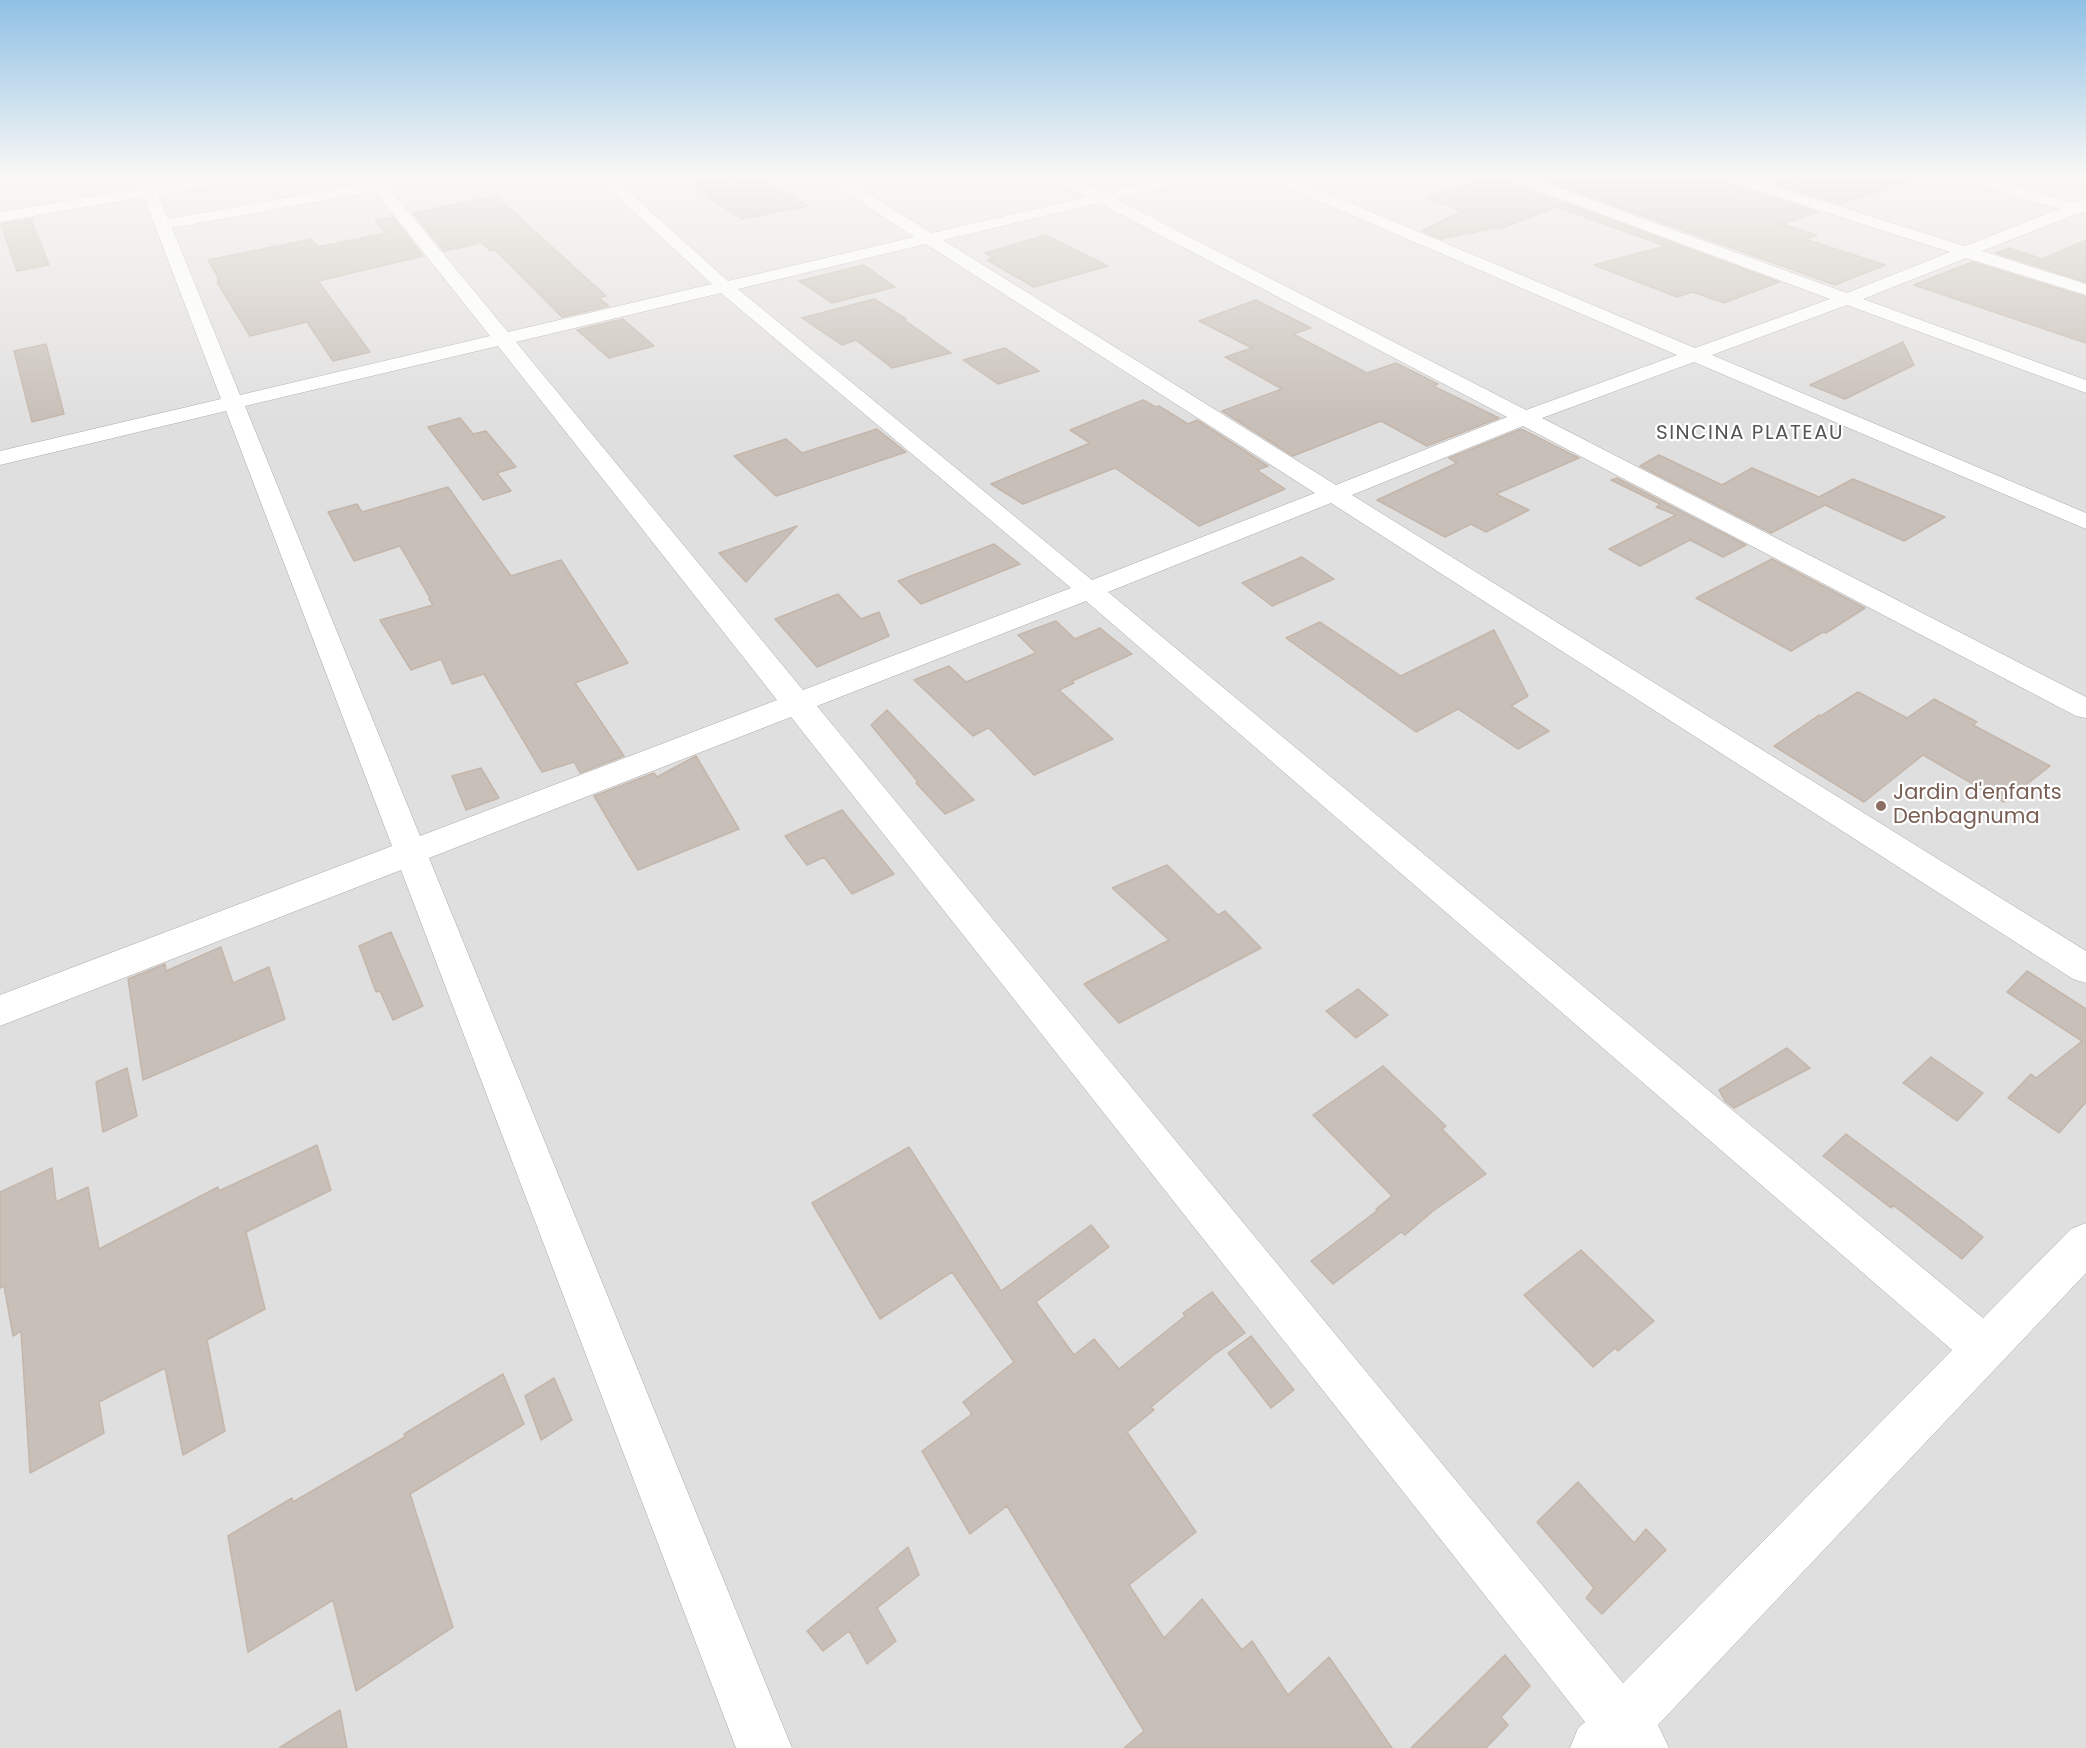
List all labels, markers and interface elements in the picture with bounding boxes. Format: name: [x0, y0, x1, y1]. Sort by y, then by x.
district label: SINCINA PLATEAU: [1656, 422, 1844, 446]
place label: Jardin d'enfants Denbagnuma: [1893, 781, 2062, 831]
marker: Jardin d'enfants Denbagnuma: [1874, 799, 1888, 813]

